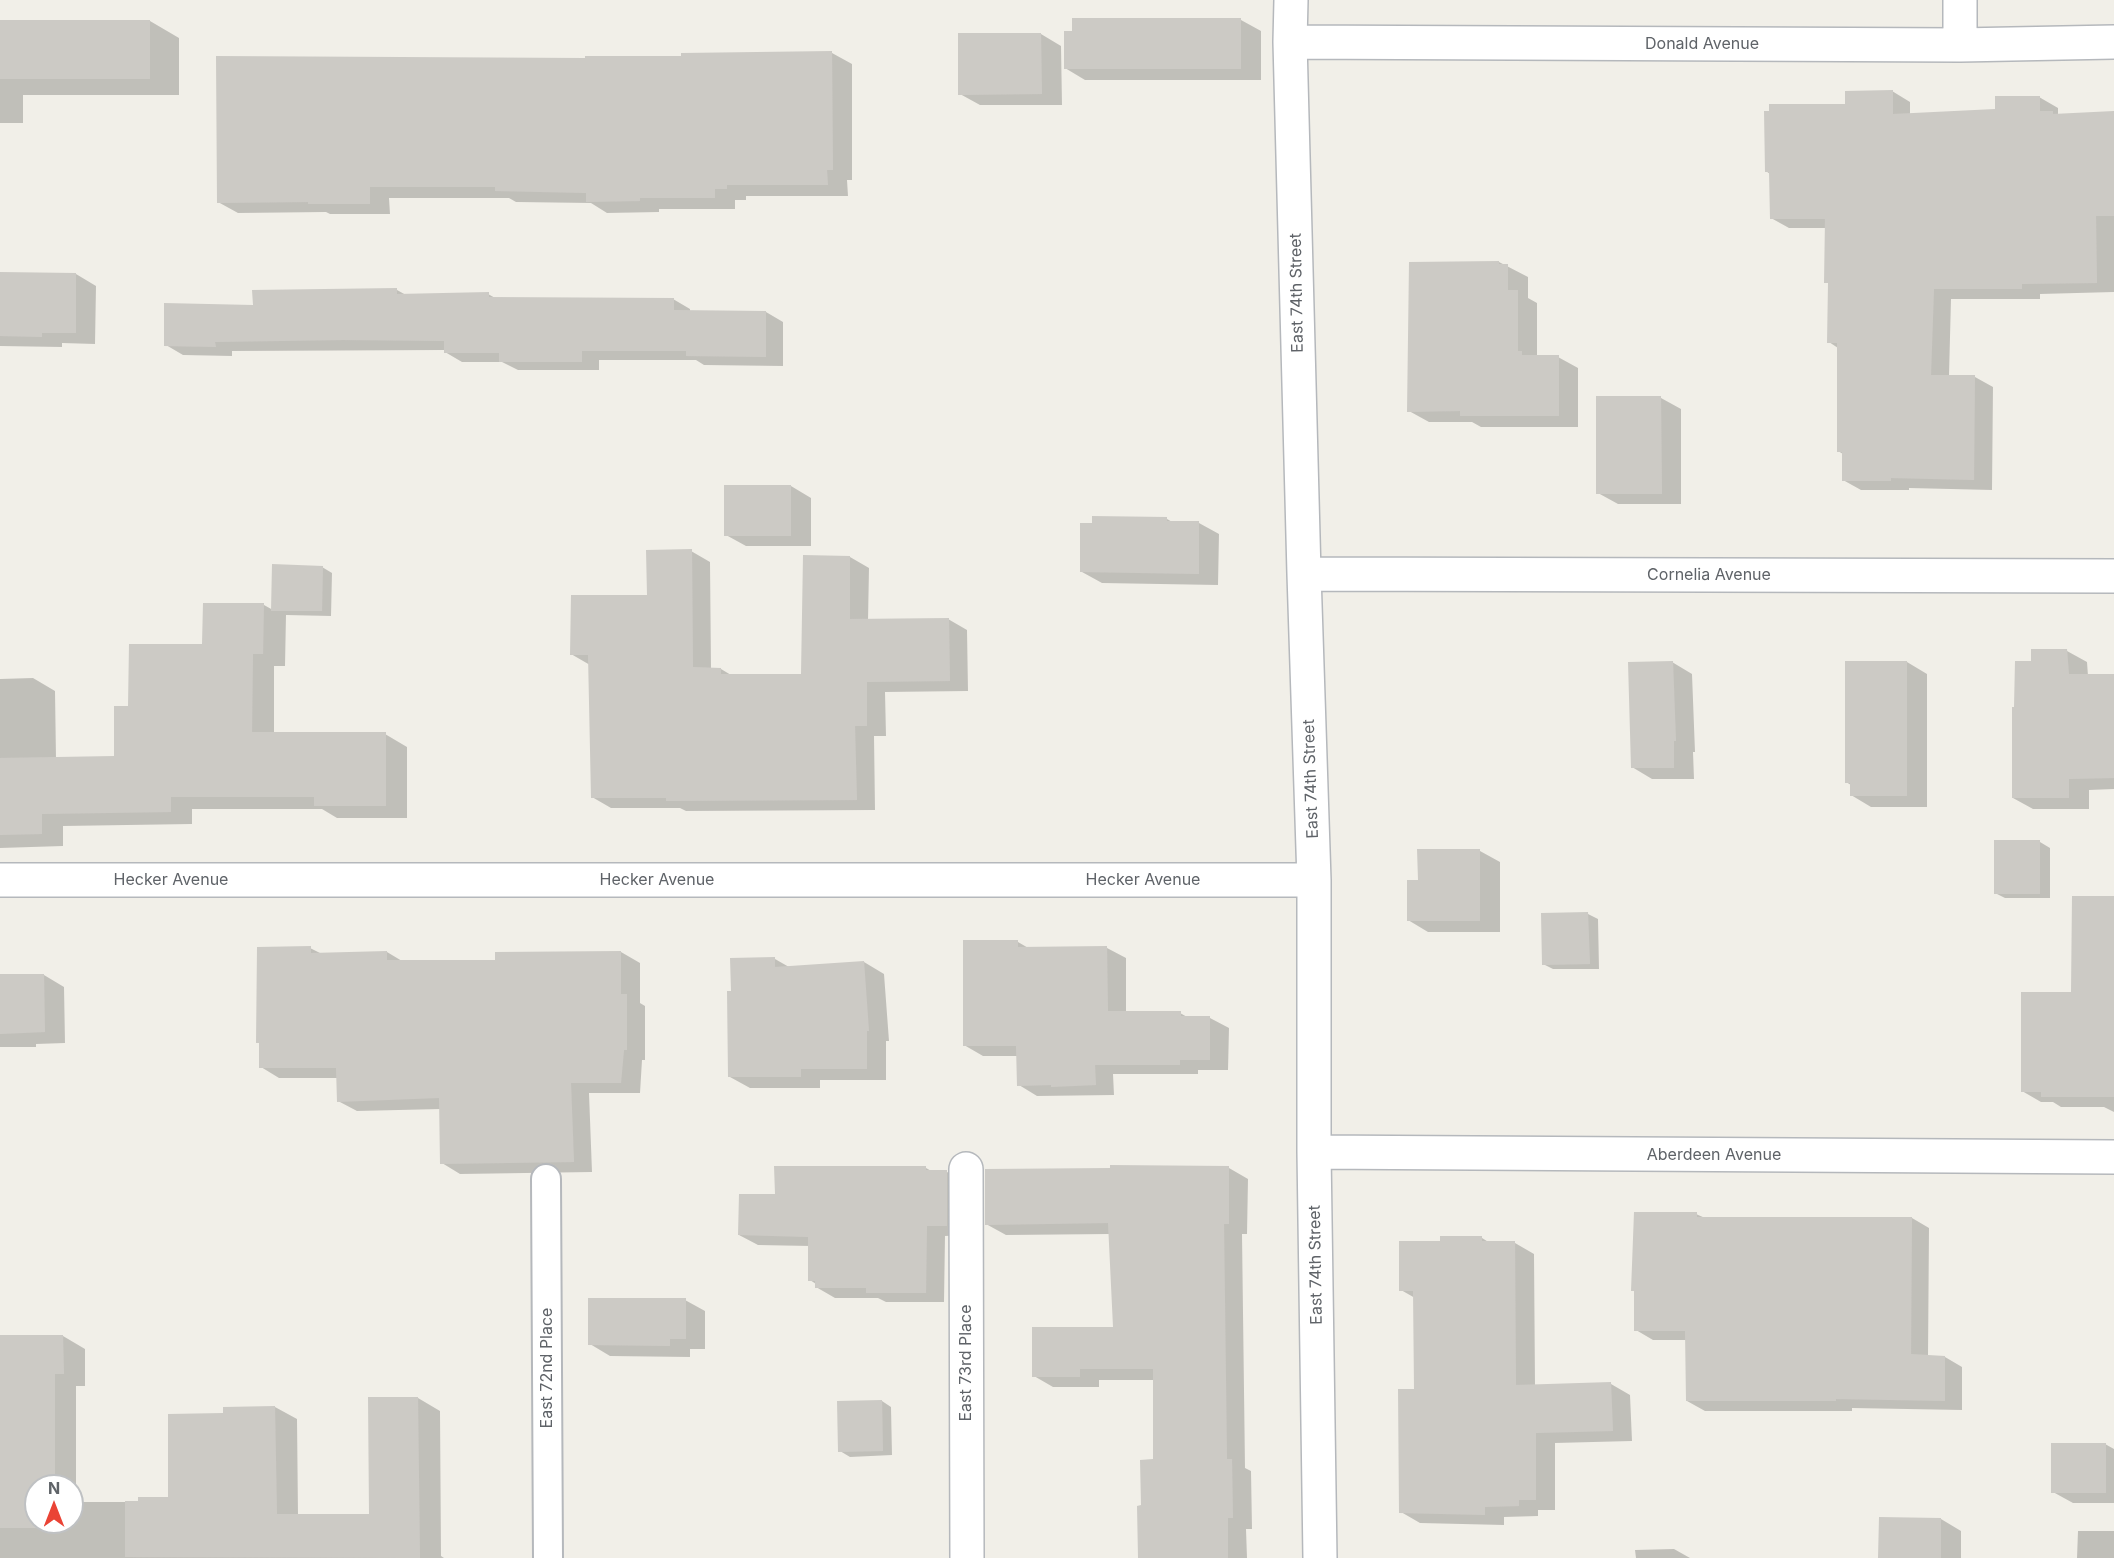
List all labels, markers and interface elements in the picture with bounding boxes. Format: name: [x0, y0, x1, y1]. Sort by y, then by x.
street label: Donald Avenue: [1645, 34, 1759, 54]
street label: East 74th Street: [1286, 233, 1308, 353]
street label: Cornelia Avenue: [1647, 565, 1771, 585]
street label: East 74th Street: [1299, 719, 1323, 839]
street label: Hecker Avenue: [114, 870, 228, 890]
street label: Hecker Avenue: [600, 870, 714, 890]
street label: Hecker Avenue: [1086, 870, 1200, 890]
street label: Aberdeen Avenue: [1647, 1145, 1781, 1165]
street label: East 74th Street: [1305, 1205, 1327, 1325]
street label: East 73rd Place: [956, 1304, 976, 1422]
street label: East 72nd Place: [537, 1308, 557, 1428]
north arrow: [24, 1474, 84, 1534]
text: N: [48, 1478, 60, 1498]

